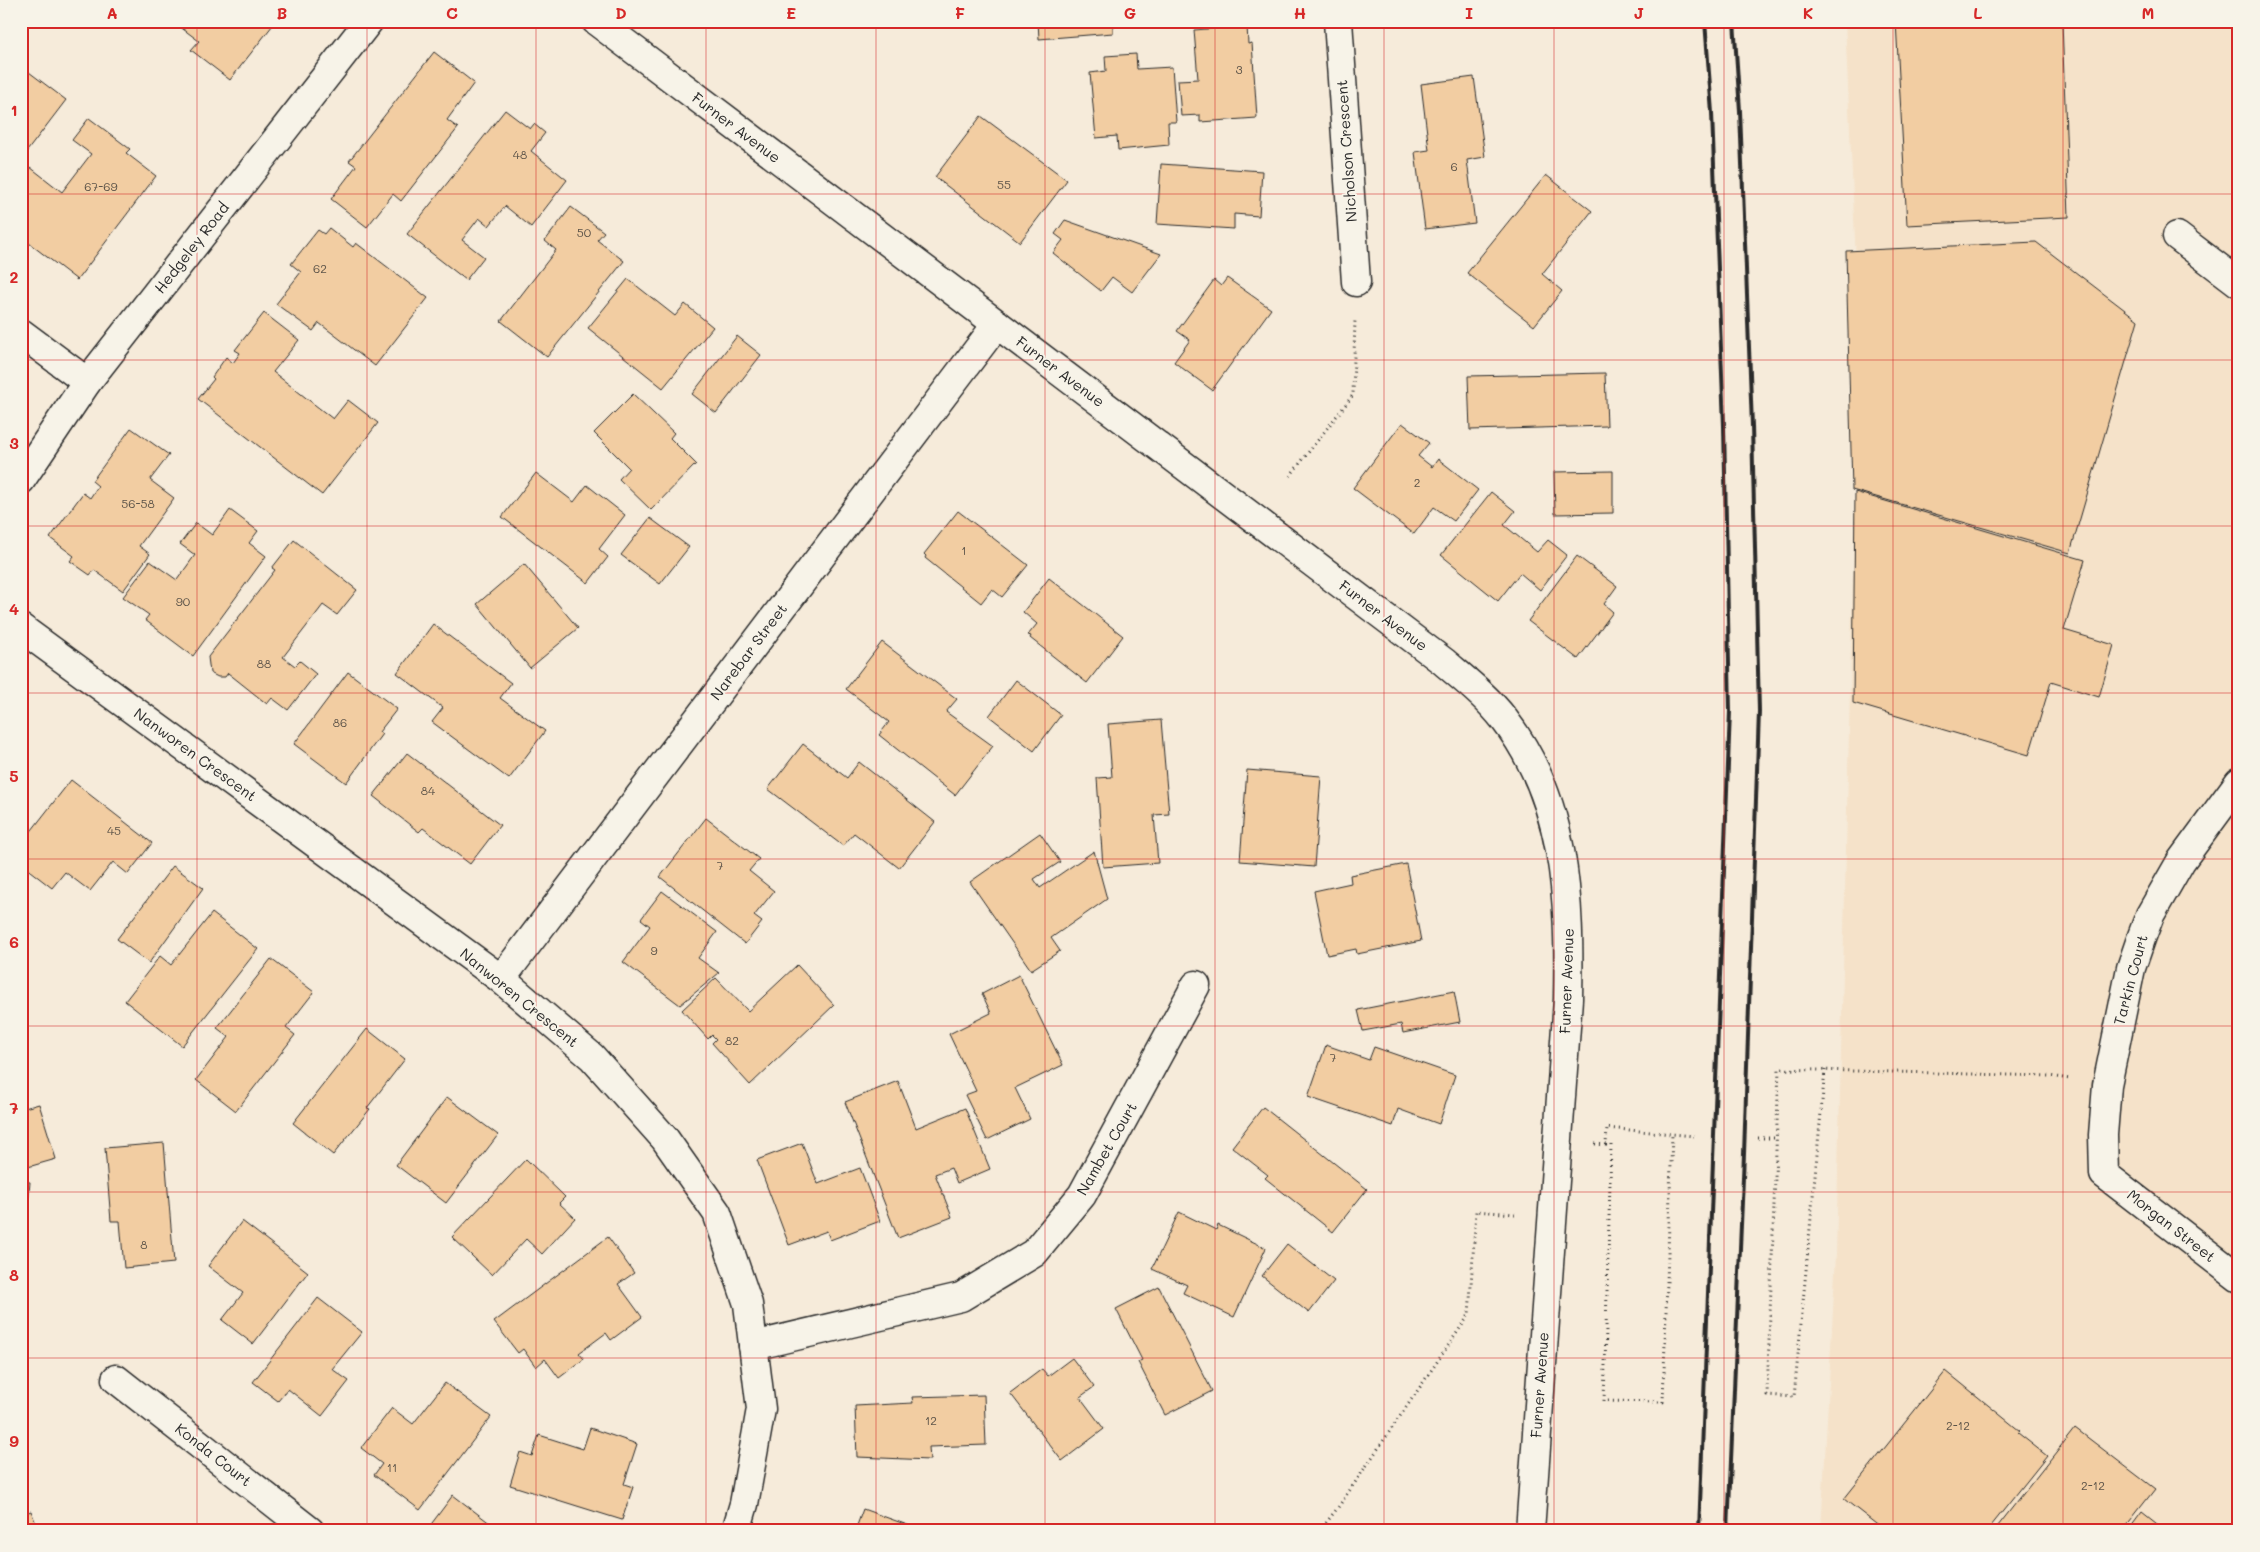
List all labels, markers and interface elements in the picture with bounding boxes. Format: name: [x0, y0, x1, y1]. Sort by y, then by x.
text: A: [106, 2, 118, 23]
text: B: [277, 2, 287, 23]
text: C: [446, 2, 458, 23]
text: D: [615, 2, 627, 23]
text: E: [786, 2, 796, 23]
text: F: [955, 2, 965, 23]
text: G: [1124, 2, 1136, 23]
text: H: [1294, 2, 1306, 23]
text: I: [1465, 2, 1473, 23]
text: J: [1634, 2, 1644, 23]
text: K: [1803, 2, 1813, 23]
text: L: [1973, 2, 1983, 23]
text: M: [2142, 2, 2154, 23]
house number: 3: [1235, 61, 1243, 77]
street label: Nicholson Crescent: [1331, 79, 1361, 223]
street label: Furner Avenue: [688, 87, 785, 167]
text: 1: [10, 99, 18, 120]
house number: 48: [513, 146, 527, 162]
house number: 6: [1450, 158, 1458, 174]
house number: 55: [997, 176, 1011, 192]
house number: 67-69: [84, 178, 118, 194]
street label: Hedgeley Road: [149, 198, 233, 297]
house number: 50: [577, 224, 592, 240]
house number: 62: [313, 260, 327, 276]
text: 2: [10, 266, 19, 287]
street label: Furner Avenue: [1012, 331, 1109, 411]
text: 3: [9, 432, 19, 453]
house number: 2: [1414, 474, 1420, 490]
house number: 56-58: [121, 495, 155, 511]
house number: 1: [961, 542, 967, 558]
street label: Furner Avenue: [1335, 575, 1432, 655]
house number: 90: [176, 593, 191, 609]
text: 4: [9, 598, 19, 619]
street label: Narebar Street: [705, 599, 791, 704]
house number: 88: [257, 655, 271, 671]
street label: Nanworen Crescent: [130, 703, 261, 805]
house number: 86: [333, 714, 347, 730]
text: 5: [9, 765, 19, 786]
house number: 84: [421, 782, 435, 798]
house number: 45: [107, 822, 121, 838]
house number: 7: [717, 857, 724, 873]
street label: Furner Avenue: [1554, 928, 1578, 1034]
text: 6: [9, 931, 19, 952]
street label: Tarkin Court: [2108, 932, 2152, 1027]
house number: 9: [650, 942, 658, 958]
street label: Nanworen Crescent: [456, 943, 583, 1051]
house number: 82: [725, 1032, 739, 1048]
house number: 7: [1330, 1049, 1337, 1065]
text: 7: [10, 1097, 19, 1118]
street label: Nambet Court: [1071, 1098, 1141, 1199]
street label: Morgan Street: [2123, 1184, 2220, 1266]
house number: 8: [140, 1236, 148, 1252]
text: 8: [9, 1264, 19, 1285]
street label: Furner Avenue: [1525, 1331, 1553, 1438]
house number: 12: [925, 1412, 937, 1428]
house number: 2-12: [1946, 1417, 1970, 1433]
street label: Konda Court: [171, 1418, 256, 1490]
text: 9: [9, 1430, 19, 1451]
house number: 11: [387, 1459, 397, 1475]
house number: 2-12: [2081, 1477, 2105, 1493]

